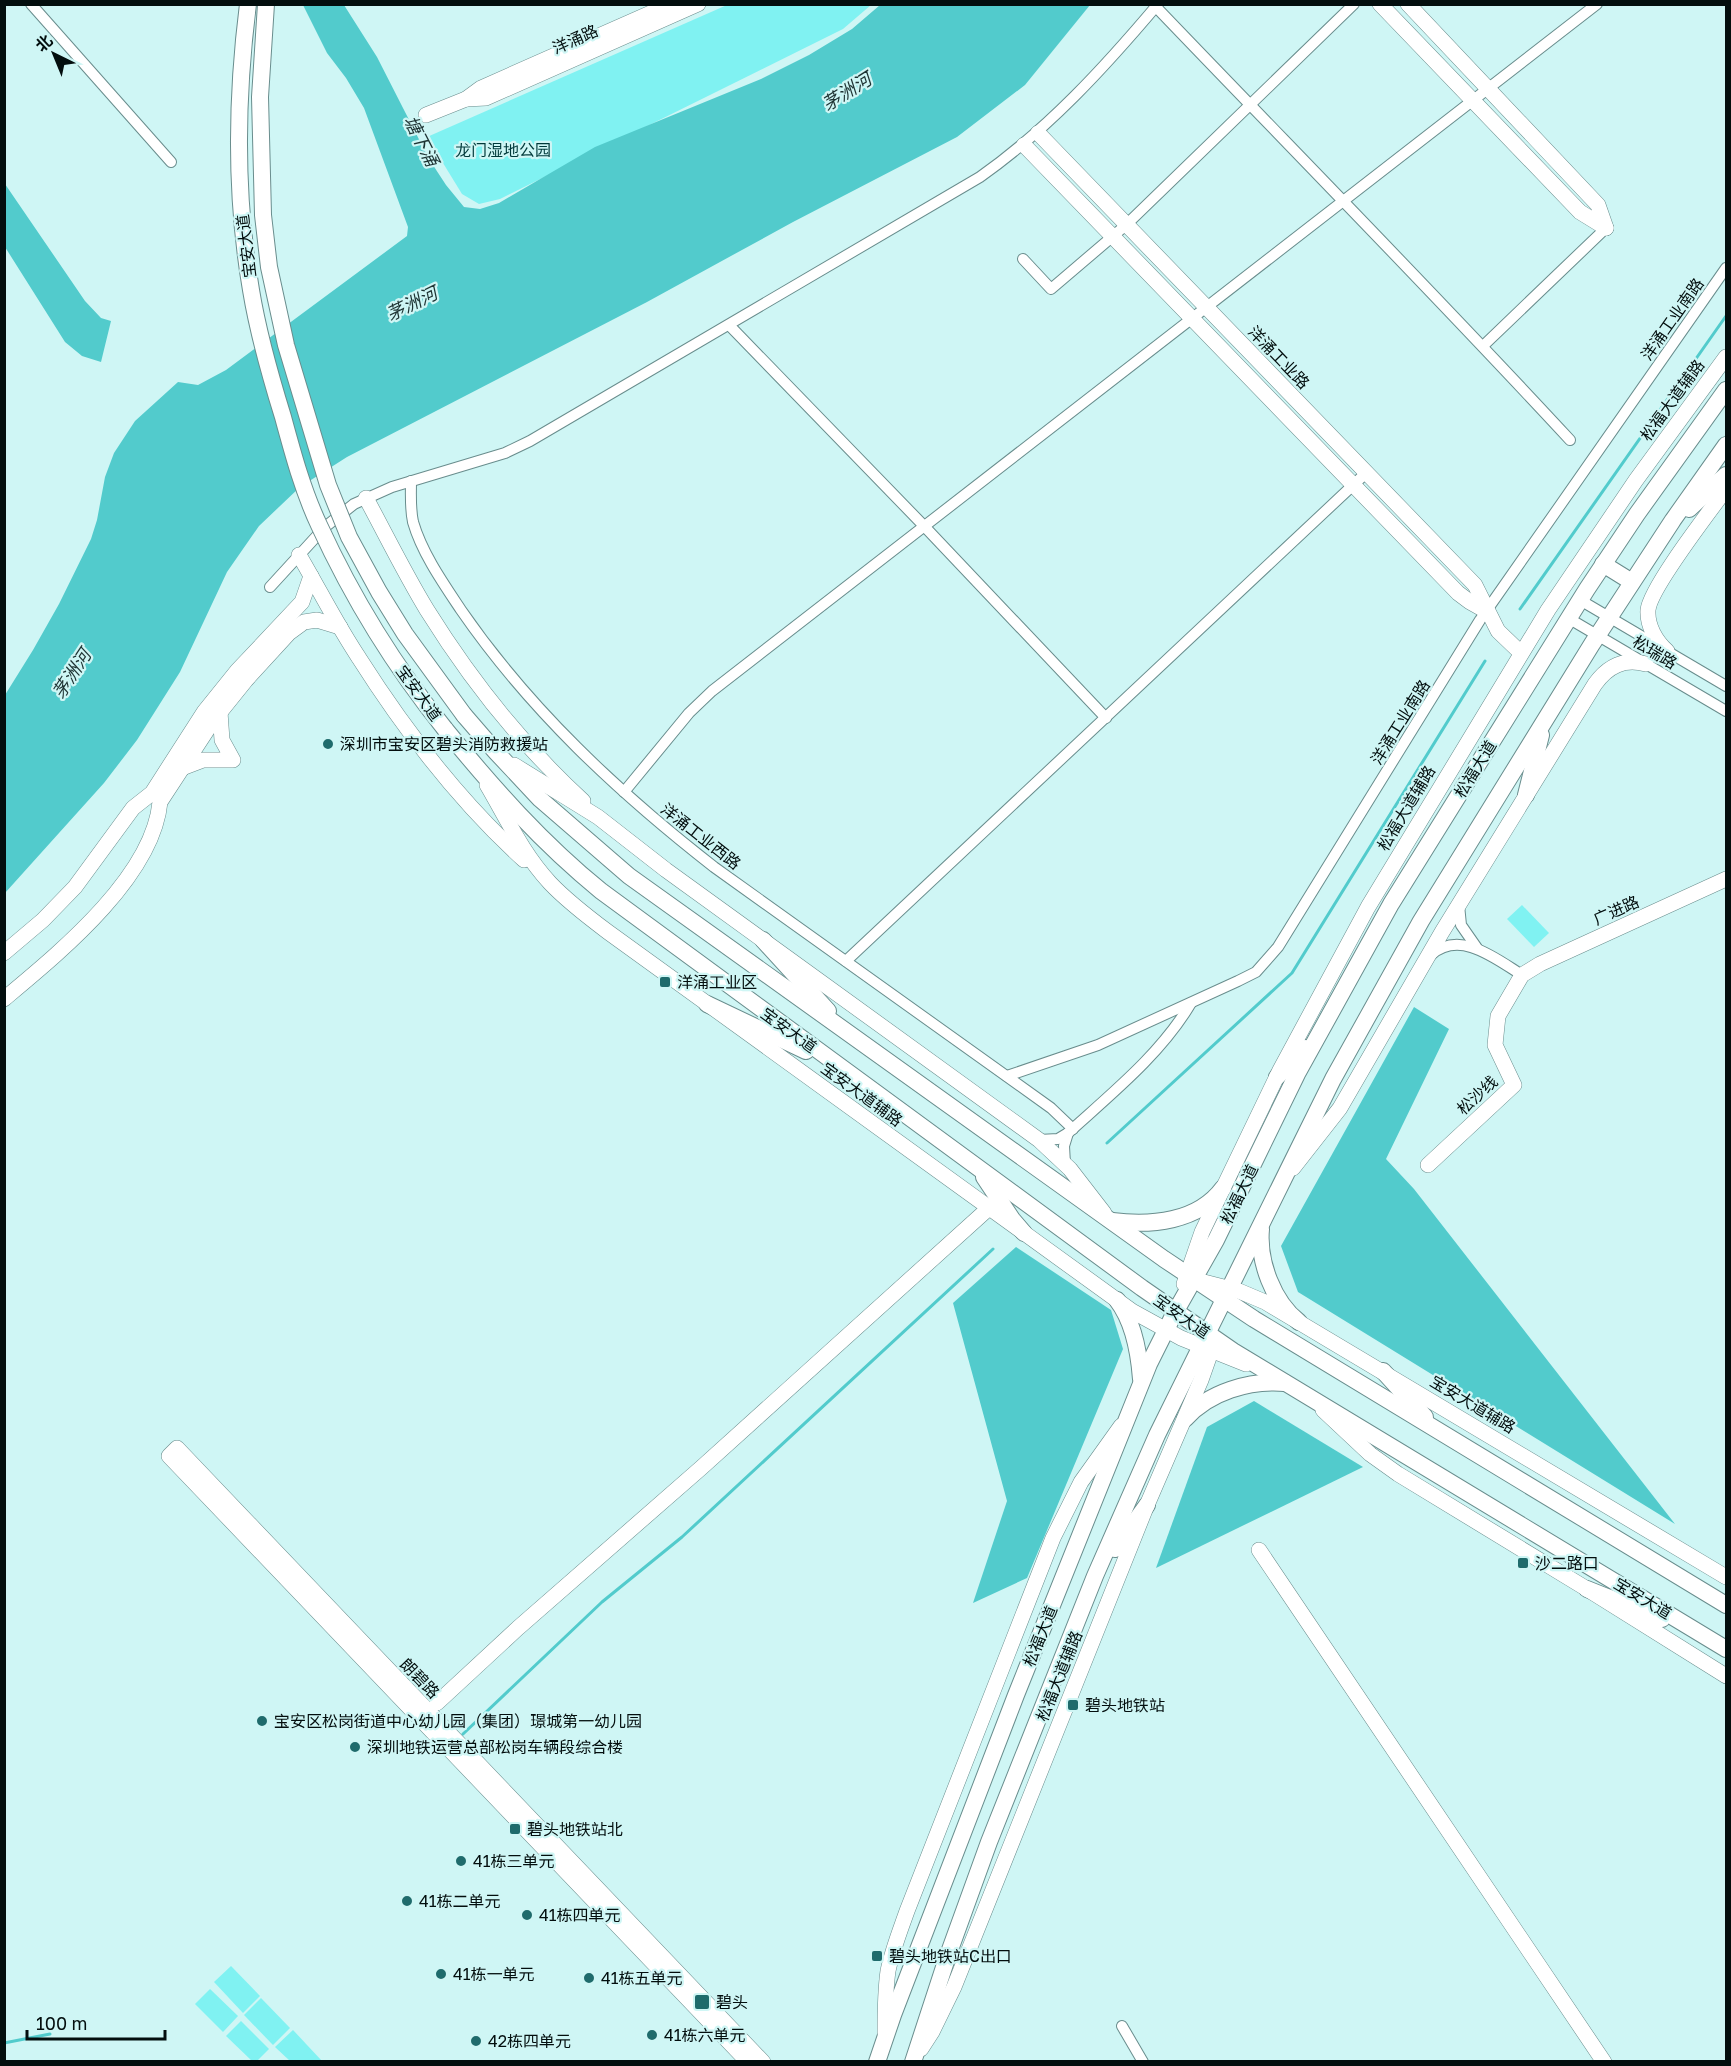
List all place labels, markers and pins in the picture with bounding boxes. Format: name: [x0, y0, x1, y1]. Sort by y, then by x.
place label: 深圳市宝安区碧头消防救援站: [340, 734, 548, 754]
marker: 深圳市宝安区碧头消防救援站: [321, 737, 335, 751]
place label: 洋涌工业区: [677, 972, 757, 992]
marker: 洋涌工业区: [658, 975, 672, 989]
place label: 沙二路口: [1535, 1553, 1599, 1573]
marker: 沙二路口: [1516, 1556, 1530, 1570]
place label: 碧头地铁站: [1085, 1695, 1165, 1715]
marker: 碧头地铁站: [1066, 1698, 1080, 1712]
place label: 宝安区松岗街道中心幼儿园（集团）璟城第一幼儿园: [274, 1711, 642, 1731]
marker: 宝安区松岗街道中心幼儿园（集团）璟城第一幼儿园: [255, 1714, 269, 1728]
place label: 深圳地铁运营总部松岗车辆段综合楼: [367, 1737, 623, 1757]
marker: 深圳地铁运营总部松岗车辆段综合楼: [348, 1740, 362, 1754]
place label: 碧头地铁站北: [527, 1819, 623, 1839]
marker: 碧头地铁站北: [508, 1822, 522, 1836]
place label: 41栋三单元: [473, 1851, 555, 1871]
marker: 41栋三单元: [454, 1854, 468, 1868]
place label: 41栋二单元: [419, 1891, 501, 1911]
marker: 41栋二单元: [400, 1894, 414, 1908]
place label: 41栋四单元: [539, 1905, 621, 1925]
marker: 41栋四单元: [520, 1908, 534, 1922]
place label: 碧头地铁站C出口: [889, 1946, 1012, 1966]
marker: 碧头地铁站C出口: [870, 1949, 884, 1963]
place label: 41栋一单元: [453, 1964, 535, 1984]
marker: 41栋一单元: [434, 1967, 448, 1981]
place label: 41栋五单元: [601, 1968, 683, 1988]
marker: 41栋五单元: [582, 1971, 596, 1985]
place label: 碧头: [716, 1992, 748, 2012]
marker: 碧头: [693, 1993, 711, 2011]
place label: 41栋六单元: [664, 2025, 746, 2045]
marker: 41栋六单元: [645, 2028, 659, 2042]
place label: 42栋四单元: [488, 2031, 571, 2051]
marker: 42栋四单元: [469, 2034, 483, 2048]

